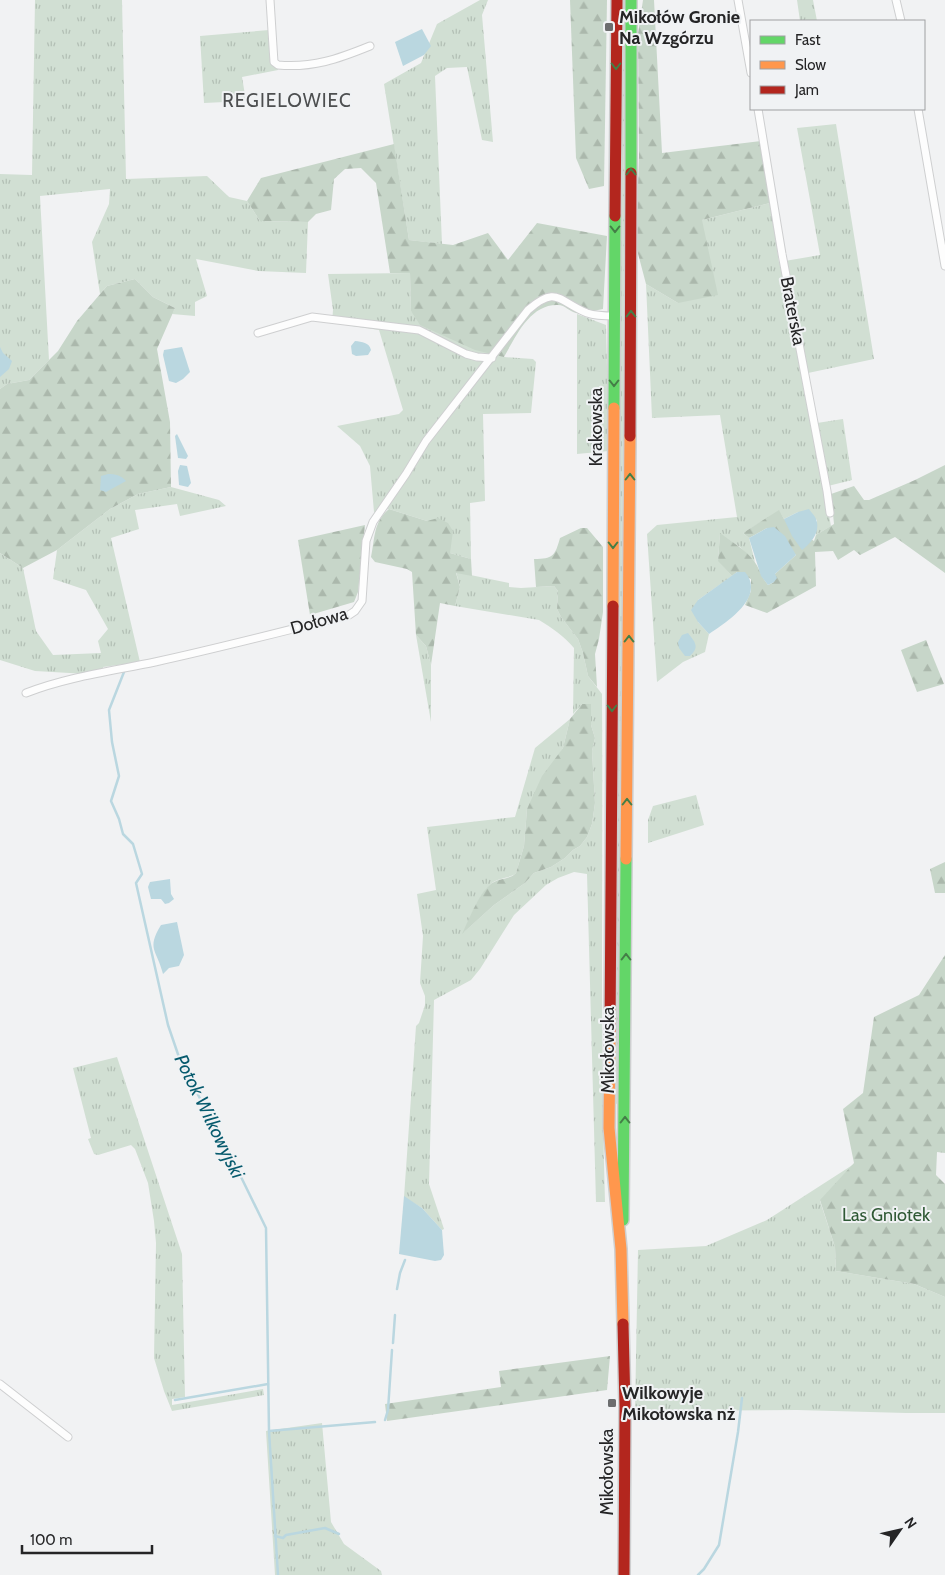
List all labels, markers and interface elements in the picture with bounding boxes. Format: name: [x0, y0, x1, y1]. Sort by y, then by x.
place label: Mikołów Gronie Na Wzgórzu: [619, 6, 740, 49]
legend: [750, 20, 925, 110]
marker: Mikołów Gronie Na Wzgórzu: [603, 21, 615, 33]
text: Fast: [795, 31, 820, 49]
text: Slow: [795, 56, 826, 74]
one-way arrow: [611, 62, 621, 70]
text: Jam: [794, 81, 819, 99]
district label: REGIELOWIEC: [222, 89, 352, 112]
one-way arrow: [626, 168, 636, 176]
one-way arrow: [610, 225, 620, 233]
street label: Braterska: [776, 275, 811, 348]
one-way arrow: [626, 310, 636, 318]
one-way arrow: [609, 379, 619, 387]
street label: Krakowska: [585, 387, 607, 467]
one-way arrow: [625, 473, 635, 480]
one-way arrow: [608, 542, 618, 549]
street label: Dołowa: [288, 602, 351, 640]
one-way arrow: [623, 635, 634, 643]
one-way arrow: [607, 704, 617, 712]
one-way arrow: [622, 798, 632, 806]
one-way arrow: [621, 953, 631, 960]
street label: Mikołowska: [597, 1006, 619, 1094]
water label: Potok Wilkowyjski: [169, 1050, 250, 1183]
one-way arrow: [620, 1115, 630, 1123]
park label: Las Gniotek: [842, 1204, 931, 1226]
place label: Wilkowyje Mikołowska nż: [622, 1382, 736, 1425]
marker: Wilkowyje Mikołowska nż: [606, 1397, 618, 1409]
street label: Mikołowska: [596, 1428, 618, 1516]
north arrow: [875, 1505, 925, 1555]
text: N: [901, 1514, 921, 1532]
scale bar: [22, 1522, 152, 1554]
text: 100 m: [30, 1531, 72, 1549]

